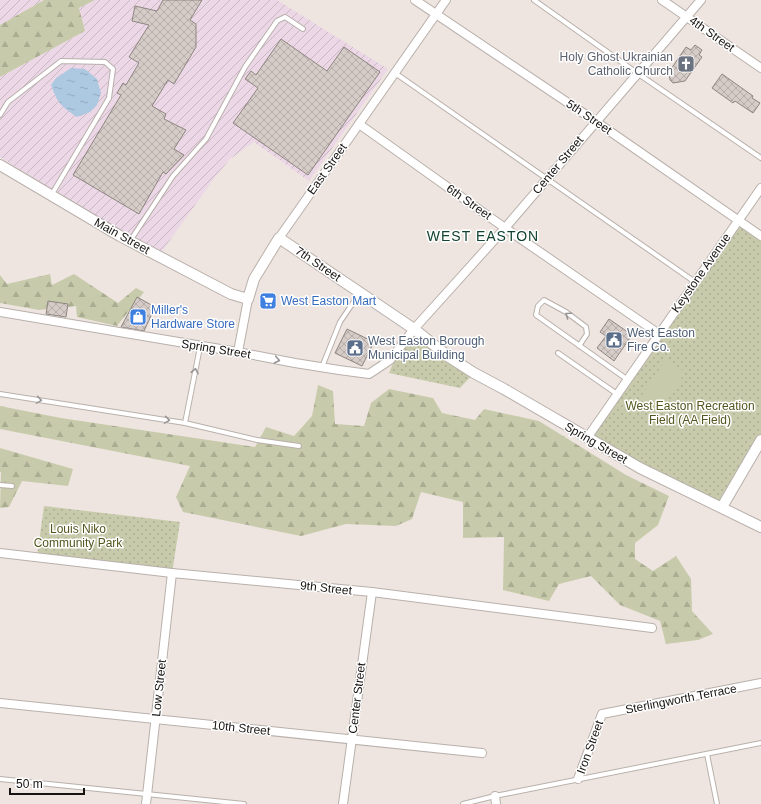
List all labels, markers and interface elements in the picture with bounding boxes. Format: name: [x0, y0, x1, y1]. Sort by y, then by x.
street label: 4th Street: [687, 13, 738, 55]
place label: Holy Ghost Ukrainian Catholic Church: [560, 50, 673, 78]
church icon: Holy Ghost Ukrainian Catholic Church: [676, 54, 696, 74]
street label: 5th Street: [564, 97, 615, 138]
street label: Center Street: [530, 133, 587, 197]
street label: East Street: [304, 140, 350, 197]
street label: 6th Street: [444, 181, 495, 223]
street label: Main Street: [92, 215, 153, 257]
district label: WEST EASTON: [427, 228, 539, 244]
street label: Keystone Avenue: [669, 231, 734, 315]
street label: 7th Street: [293, 244, 344, 285]
supermarket icon: West Easton Mart: [258, 291, 278, 311]
place label: West Easton Mart: [281, 294, 377, 308]
place label: Miller's Hardware Store: [151, 303, 235, 331]
shop icon: Miller's Hardware Store: [128, 307, 148, 327]
one-way arrow: [566, 313, 573, 320]
place label: West Easton Fire Co.: [627, 326, 695, 354]
public building icon: West Easton Fire Co.: [604, 330, 624, 350]
place label: West Easton Borough Municipal Building: [368, 334, 485, 362]
street label: Spring Street: [180, 337, 252, 361]
public building icon: West Easton Borough Municipal Building: [345, 338, 365, 358]
one-way arrow: [273, 355, 280, 363]
one-way arrow: [191, 368, 199, 374]
one-way arrow: [35, 395, 42, 404]
park label: West Easton Recreation Field (AA Field): [625, 399, 755, 427]
one-way arrow: [164, 415, 170, 424]
street label: Spring Street: [562, 419, 630, 467]
park label: Louis Niko Community Park: [34, 522, 123, 550]
street label: 9th Street: [299, 578, 353, 598]
street label: Low Street: [149, 658, 169, 717]
street label: Center Street: [346, 661, 368, 734]
street label: Sterlingworth Terrace: [624, 681, 738, 717]
street label: 10th Street: [211, 718, 272, 738]
street label: Iron Street: [574, 718, 606, 776]
scale bar: [10, 770, 84, 796]
text: 50 m: [16, 777, 43, 791]

